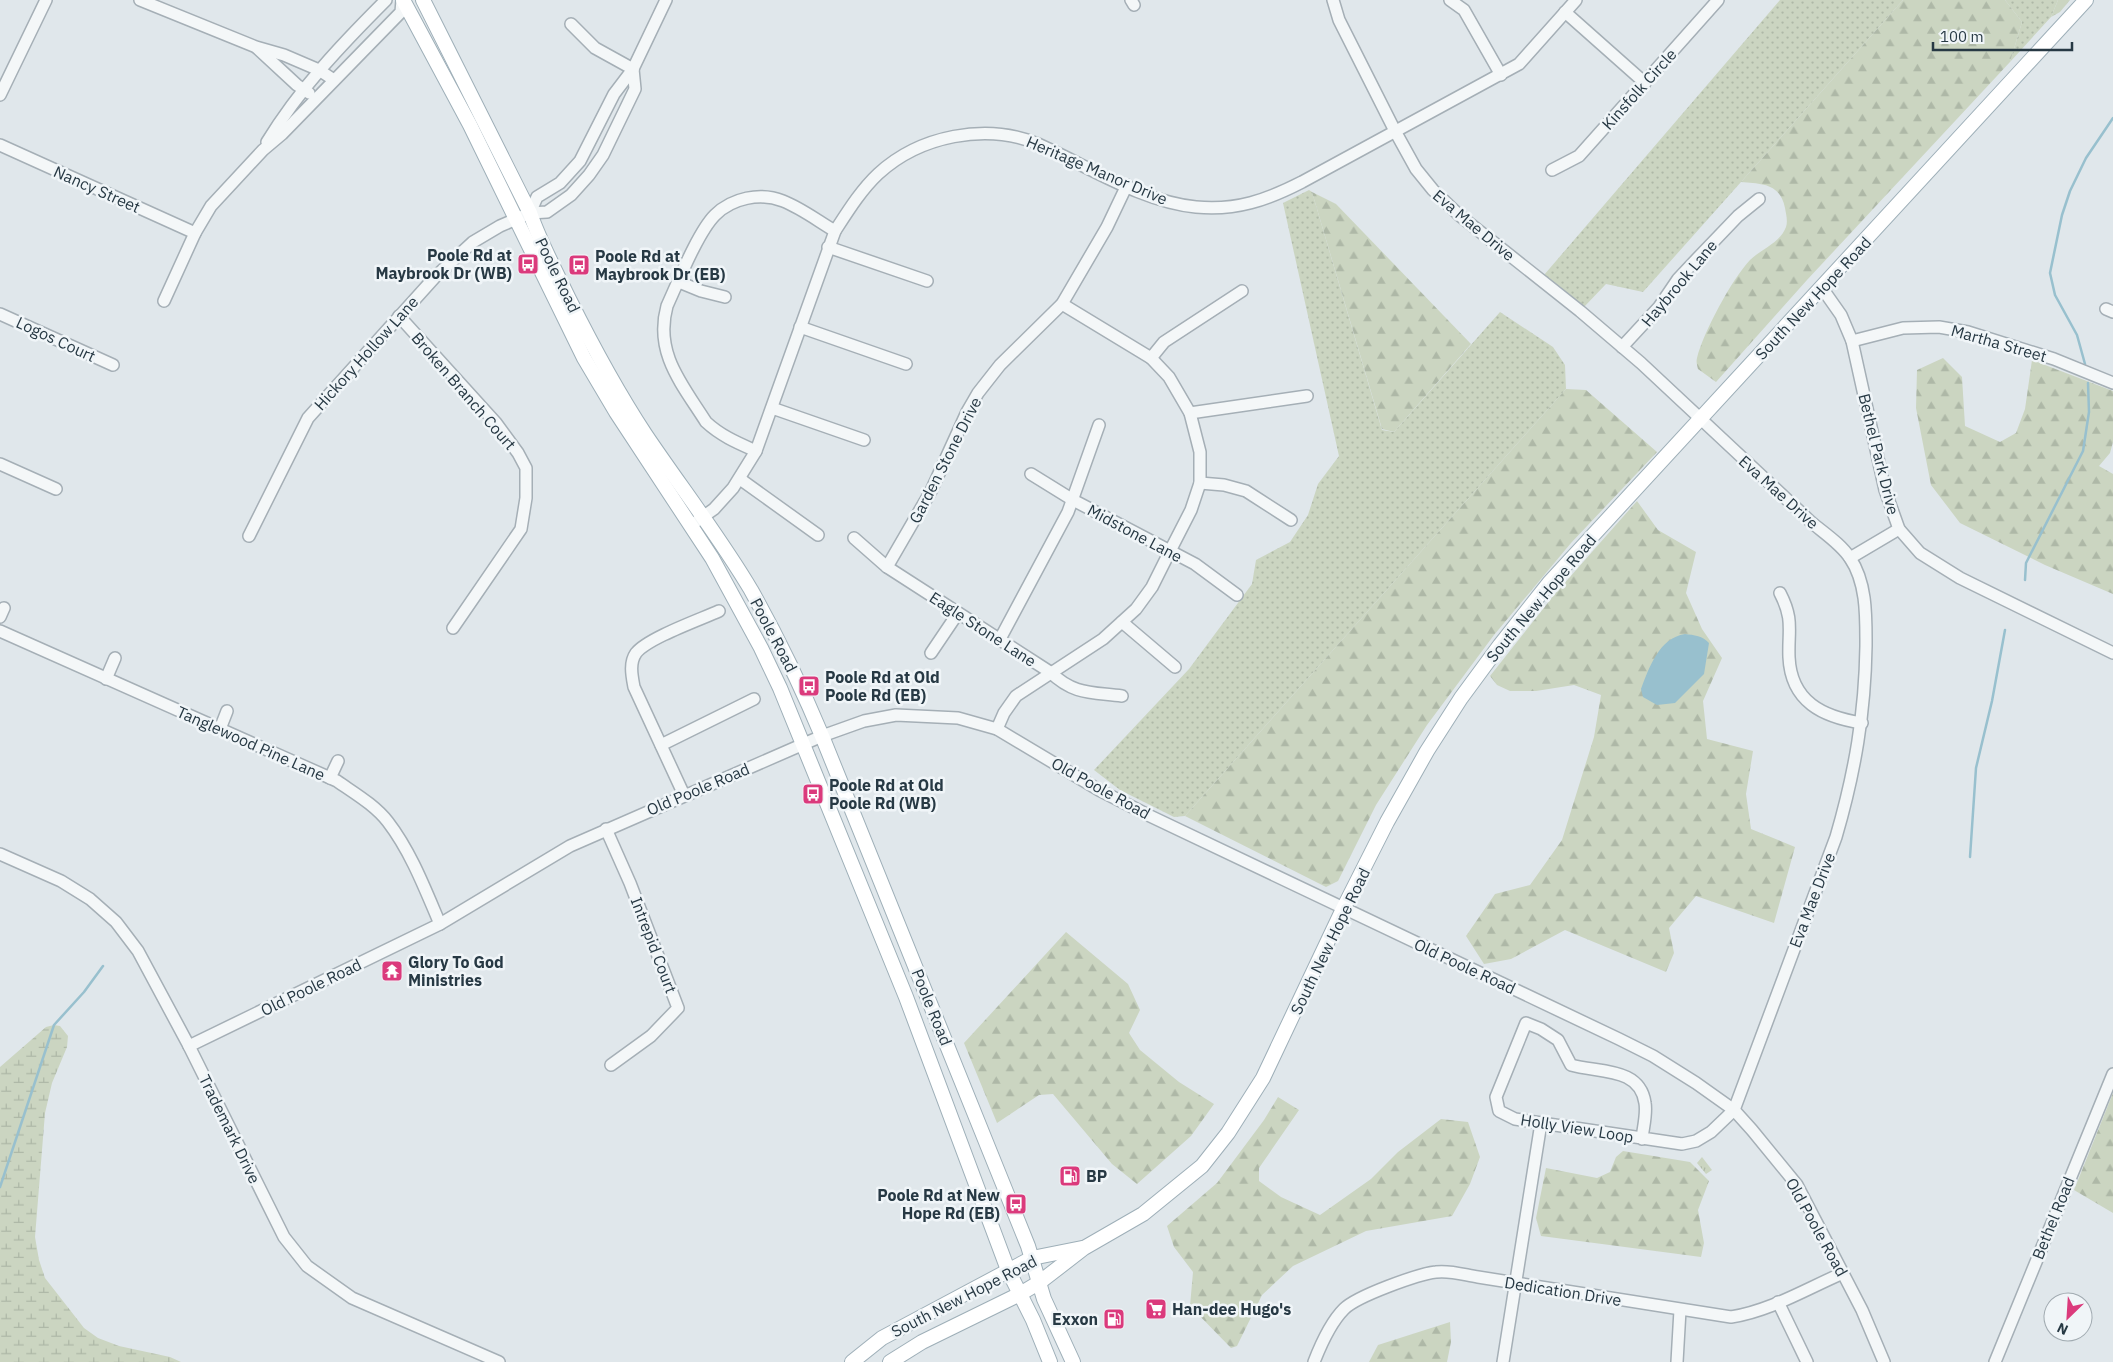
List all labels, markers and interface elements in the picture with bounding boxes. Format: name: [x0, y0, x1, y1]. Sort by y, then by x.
scale bar: [1933, 20, 2072, 52]
text: 100 m: [1940, 27, 1984, 46]
street label: Kinsfolk Circle: [1597, 44, 1681, 134]
street label: Heritage Manor Drive: [1023, 131, 1171, 209]
street label: Nancy Street: [51, 161, 143, 217]
street label: Eva Mae Drive: [1429, 185, 1519, 265]
street label: South New Hope Road: [1751, 232, 1875, 364]
street label: Poole Road: [531, 234, 585, 316]
street label: Haybrook Lane: [1637, 235, 1721, 331]
place label: Poole Rd at Maybrook Dr (WB): [375, 245, 512, 283]
place label: Poole Rd at Maybrook Dr (EB): [595, 246, 725, 284]
bus stop icon: Poole Rd at Maybrook Dr (WB): [516, 252, 540, 276]
bus stop icon: Poole Rd at Maybrook Dr (EB): [567, 253, 591, 277]
street label: Hickory Hollow Lane: [310, 292, 423, 414]
street label: Logos Court: [13, 312, 99, 366]
street label: Martha Street: [1949, 320, 2049, 366]
street label: Broken Branch Court: [407, 328, 521, 454]
street label: Bethel Park Drive: [1854, 391, 1904, 517]
street label: Garden Stone Drive: [905, 393, 986, 526]
street label: Eva Mae Drive: [1735, 451, 1823, 533]
street label: Midstone Lane: [1084, 500, 1186, 566]
street label: South New Hope Road: [1482, 530, 1600, 666]
street label: Eagle Stone Lane: [926, 587, 1040, 671]
street label: Poole Road: [746, 595, 802, 675]
place label: Poole Rd at Old Poole Rd (EB): [825, 667, 940, 705]
bus stop icon: Poole Rd at Old Poole Rd (EB): [797, 674, 821, 698]
street label: Tanglewood Pine Lane: [174, 701, 328, 785]
street label: Old Poole Road: [1048, 753, 1154, 823]
street label: Old Poole Road: [644, 758, 752, 820]
place label: Poole Rd at Old Poole Rd (WB): [829, 775, 944, 813]
bus stop icon: Poole Rd at Old Poole Rd (WB): [801, 782, 825, 806]
street label: Eva Mae Drive: [1785, 849, 1839, 951]
street label: South New Hope Road: [1286, 864, 1374, 1018]
street label: Intrepid Court: [626, 894, 682, 996]
street label: Old Poole Road: [1411, 934, 1519, 998]
place label: Glory To God Ministries: [408, 952, 504, 990]
street label: Old Poole Road: [257, 954, 365, 1020]
temple icon: Glory To God Ministries: [380, 959, 404, 983]
street label: Poole Road: [908, 966, 956, 1048]
street label: Trademark Drive: [195, 1071, 265, 1187]
street label: Holly View Loop: [1519, 1109, 1635, 1147]
fuel station icon: BP: [1058, 1164, 1082, 1188]
place label: BP: [1086, 1166, 1107, 1186]
street label: Old Poole Road: [1782, 1174, 1852, 1280]
street label: Bethel Road: [2027, 1174, 2079, 1262]
place label: Poole Rd at New Hope Rd (EB): [877, 1185, 1001, 1223]
bus stop icon: Poole Rd at New Hope Rd (EB): [1004, 1192, 1028, 1216]
street label: South New Hope Road: [888, 1251, 1040, 1341]
street label: Dedication Drive: [1503, 1272, 1623, 1310]
north arrow: [2043, 1292, 2093, 1342]
supermarket icon: Han-dee Hugo's: [1144, 1297, 1168, 1321]
place label: Han-dee Hugo's: [1172, 1299, 1291, 1319]
fuel station icon: Exxon: [1102, 1307, 1126, 1331]
place label: Exxon: [1052, 1309, 1098, 1329]
text: N: [2054, 1318, 2071, 1339]

